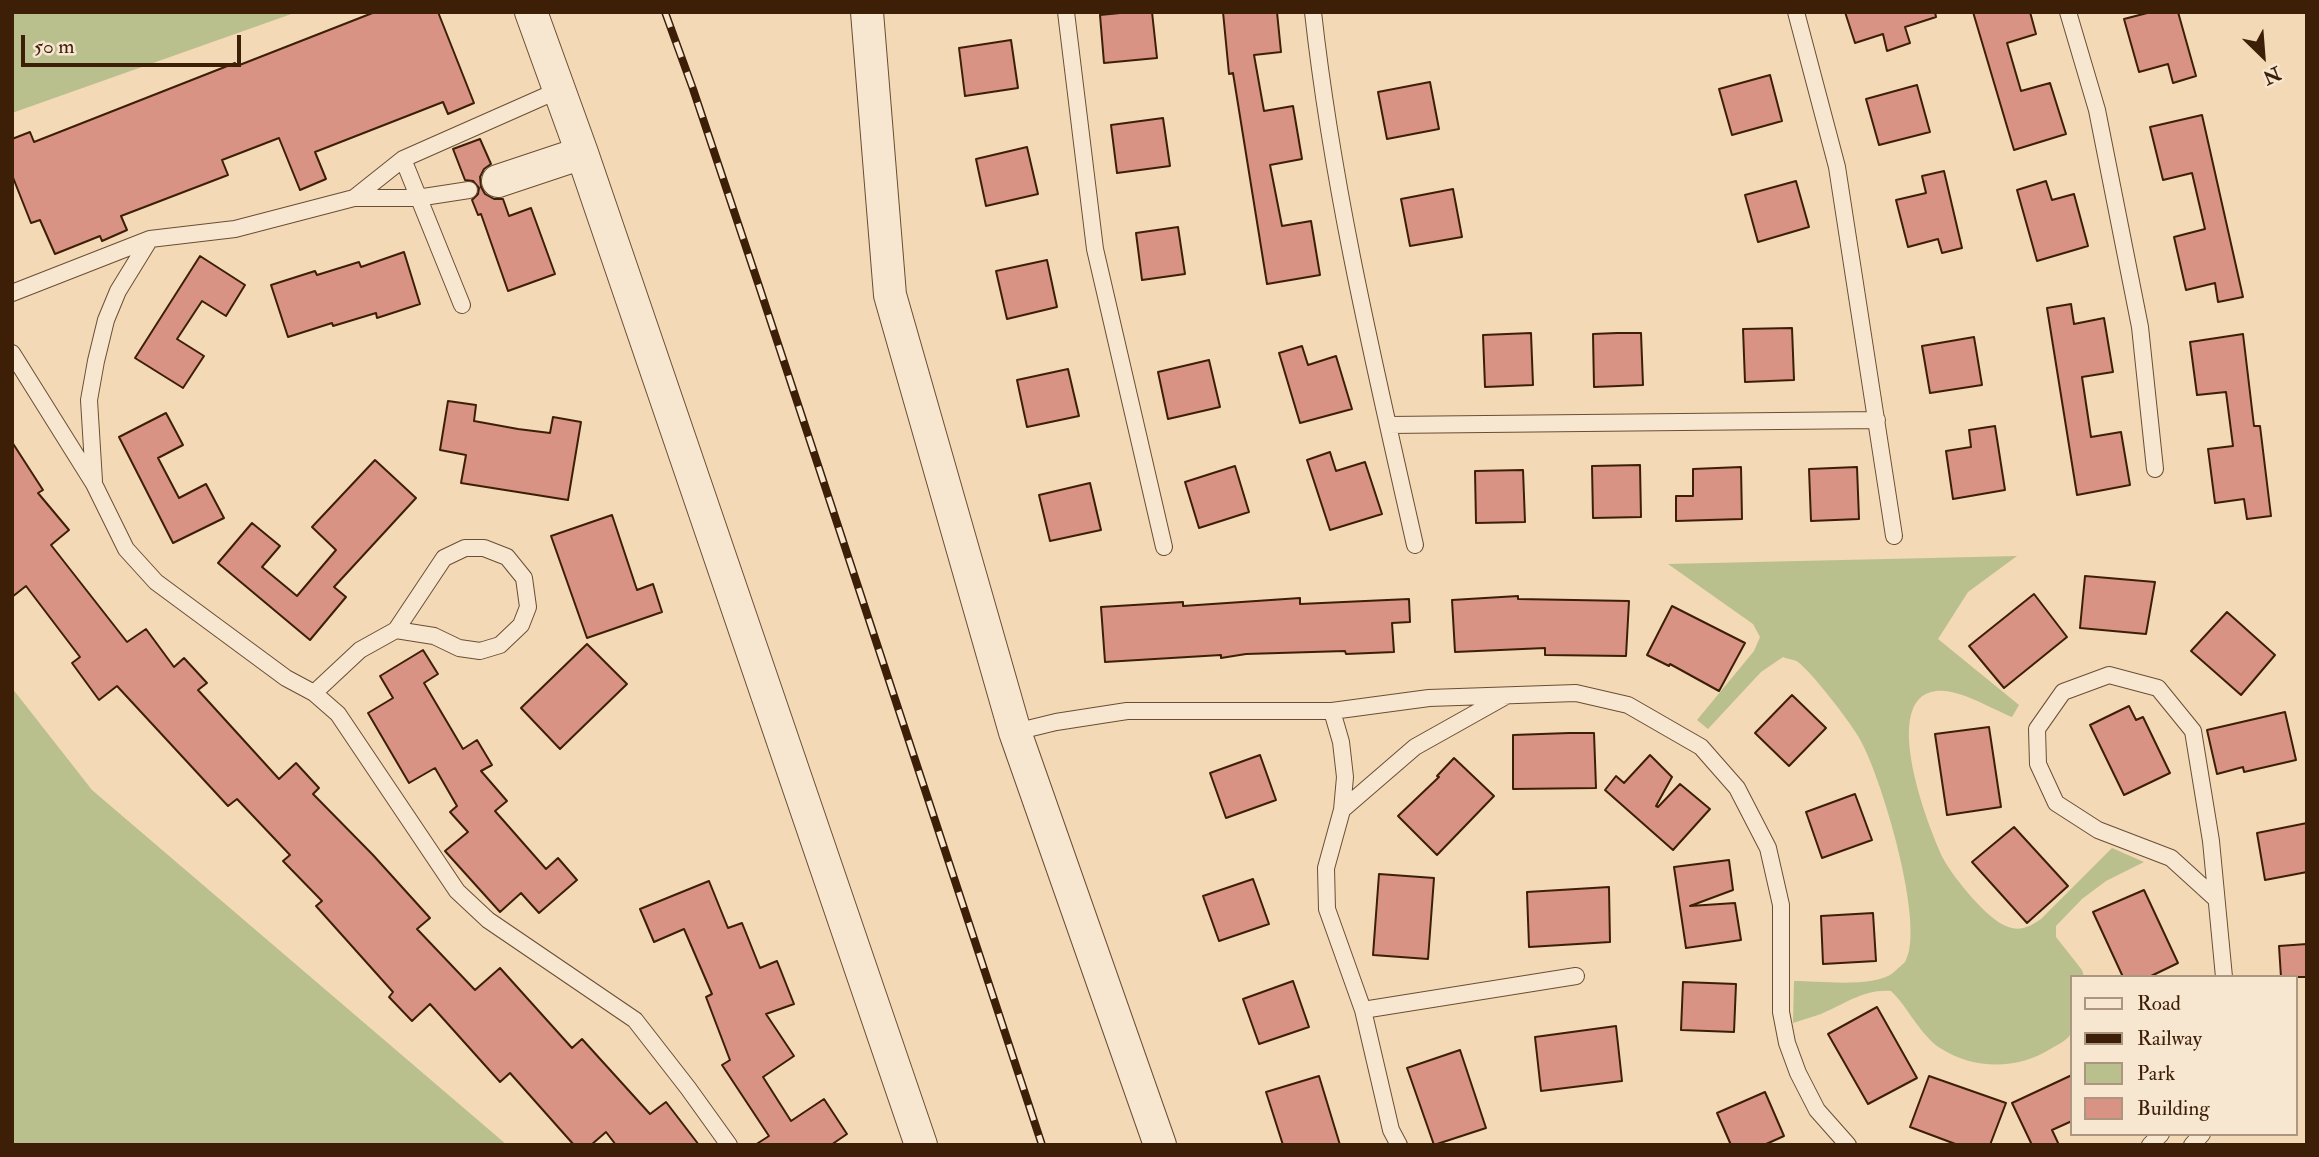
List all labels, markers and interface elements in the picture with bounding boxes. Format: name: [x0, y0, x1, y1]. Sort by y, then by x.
scale bar: [24, 21, 245, 65]
north arrow: [2228, 21, 2298, 91]
text: 50 m: [34, 33, 75, 60]
text: N: [2259, 61, 2285, 90]
legend: [2070, 975, 2298, 1136]
text: Road: [2137, 990, 2181, 1017]
text: Railway: [2137, 1025, 2202, 1052]
text: Park: [2137, 1060, 2175, 1087]
text: Building: [2137, 1095, 2210, 1122]

